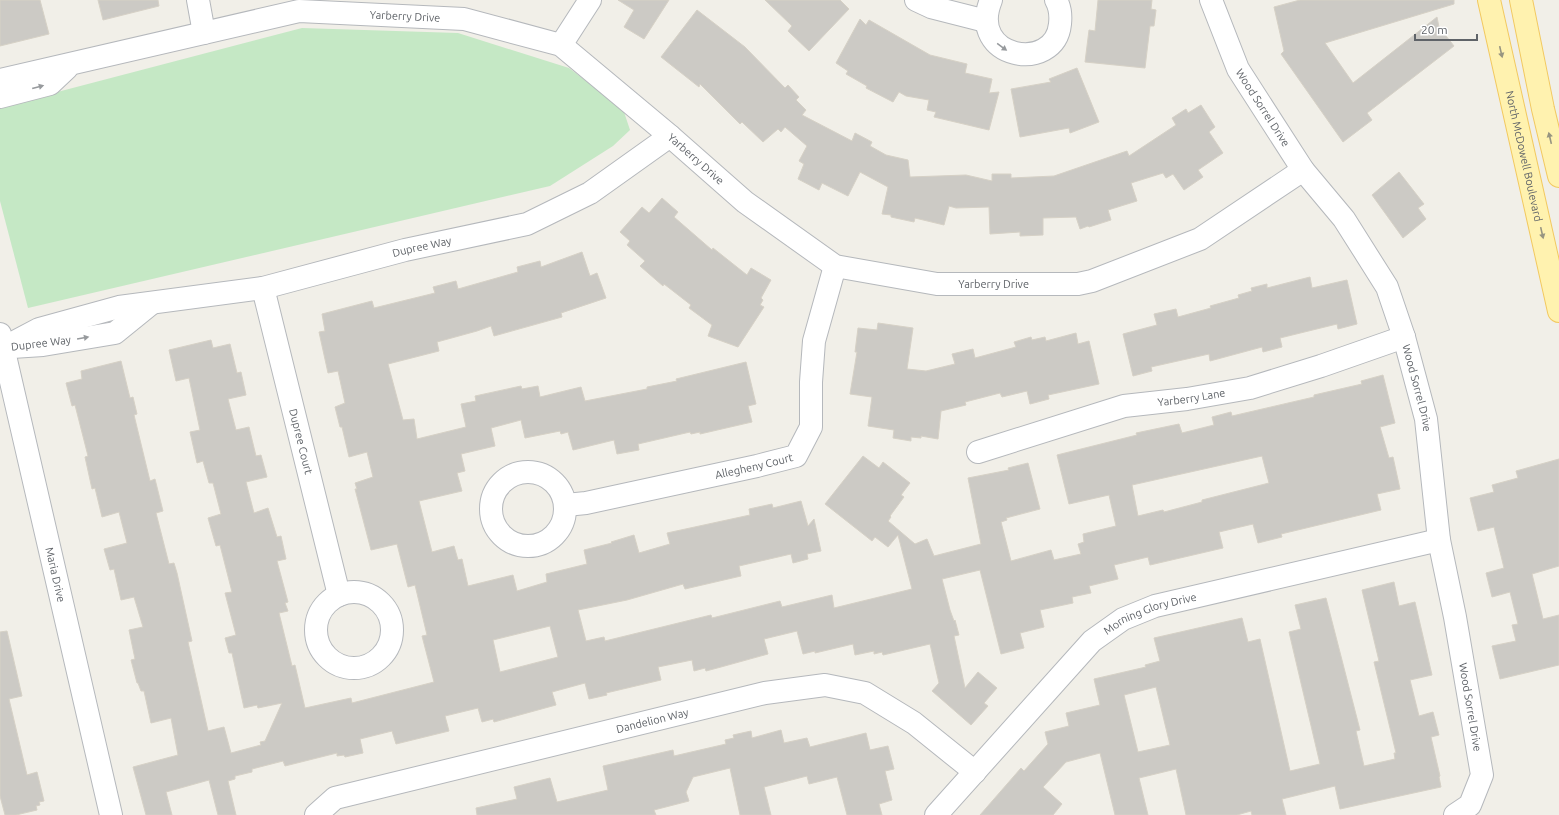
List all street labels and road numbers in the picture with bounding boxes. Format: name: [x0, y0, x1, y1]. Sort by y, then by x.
street label: Yarberry Drive: [369, 8, 441, 24]
street label: Wood Sorrel Drive: [1233, 67, 1292, 149]
street label: North McDowell Boulevard: [1504, 90, 1545, 223]
street label: Yarberry Drive: [665, 131, 726, 187]
street label: Dupree Way: [391, 234, 453, 259]
street label: Yarberry Drive: [958, 278, 1029, 290]
street label: Dupree Way: [10, 333, 72, 353]
street label: Wood Sorrel Drive: [1400, 343, 1433, 432]
street label: Yarberry Lane: [1157, 386, 1226, 408]
street label: Dupree Court: [287, 407, 315, 476]
street label: Allegheny Court: [714, 451, 795, 481]
street label: Maria Drive: [43, 546, 68, 603]
street label: Morning Glory Drive: [1101, 591, 1198, 637]
street label: Wood Sorrel Drive: [1457, 662, 1484, 752]
street label: Dandelion Way: [615, 706, 690, 735]

